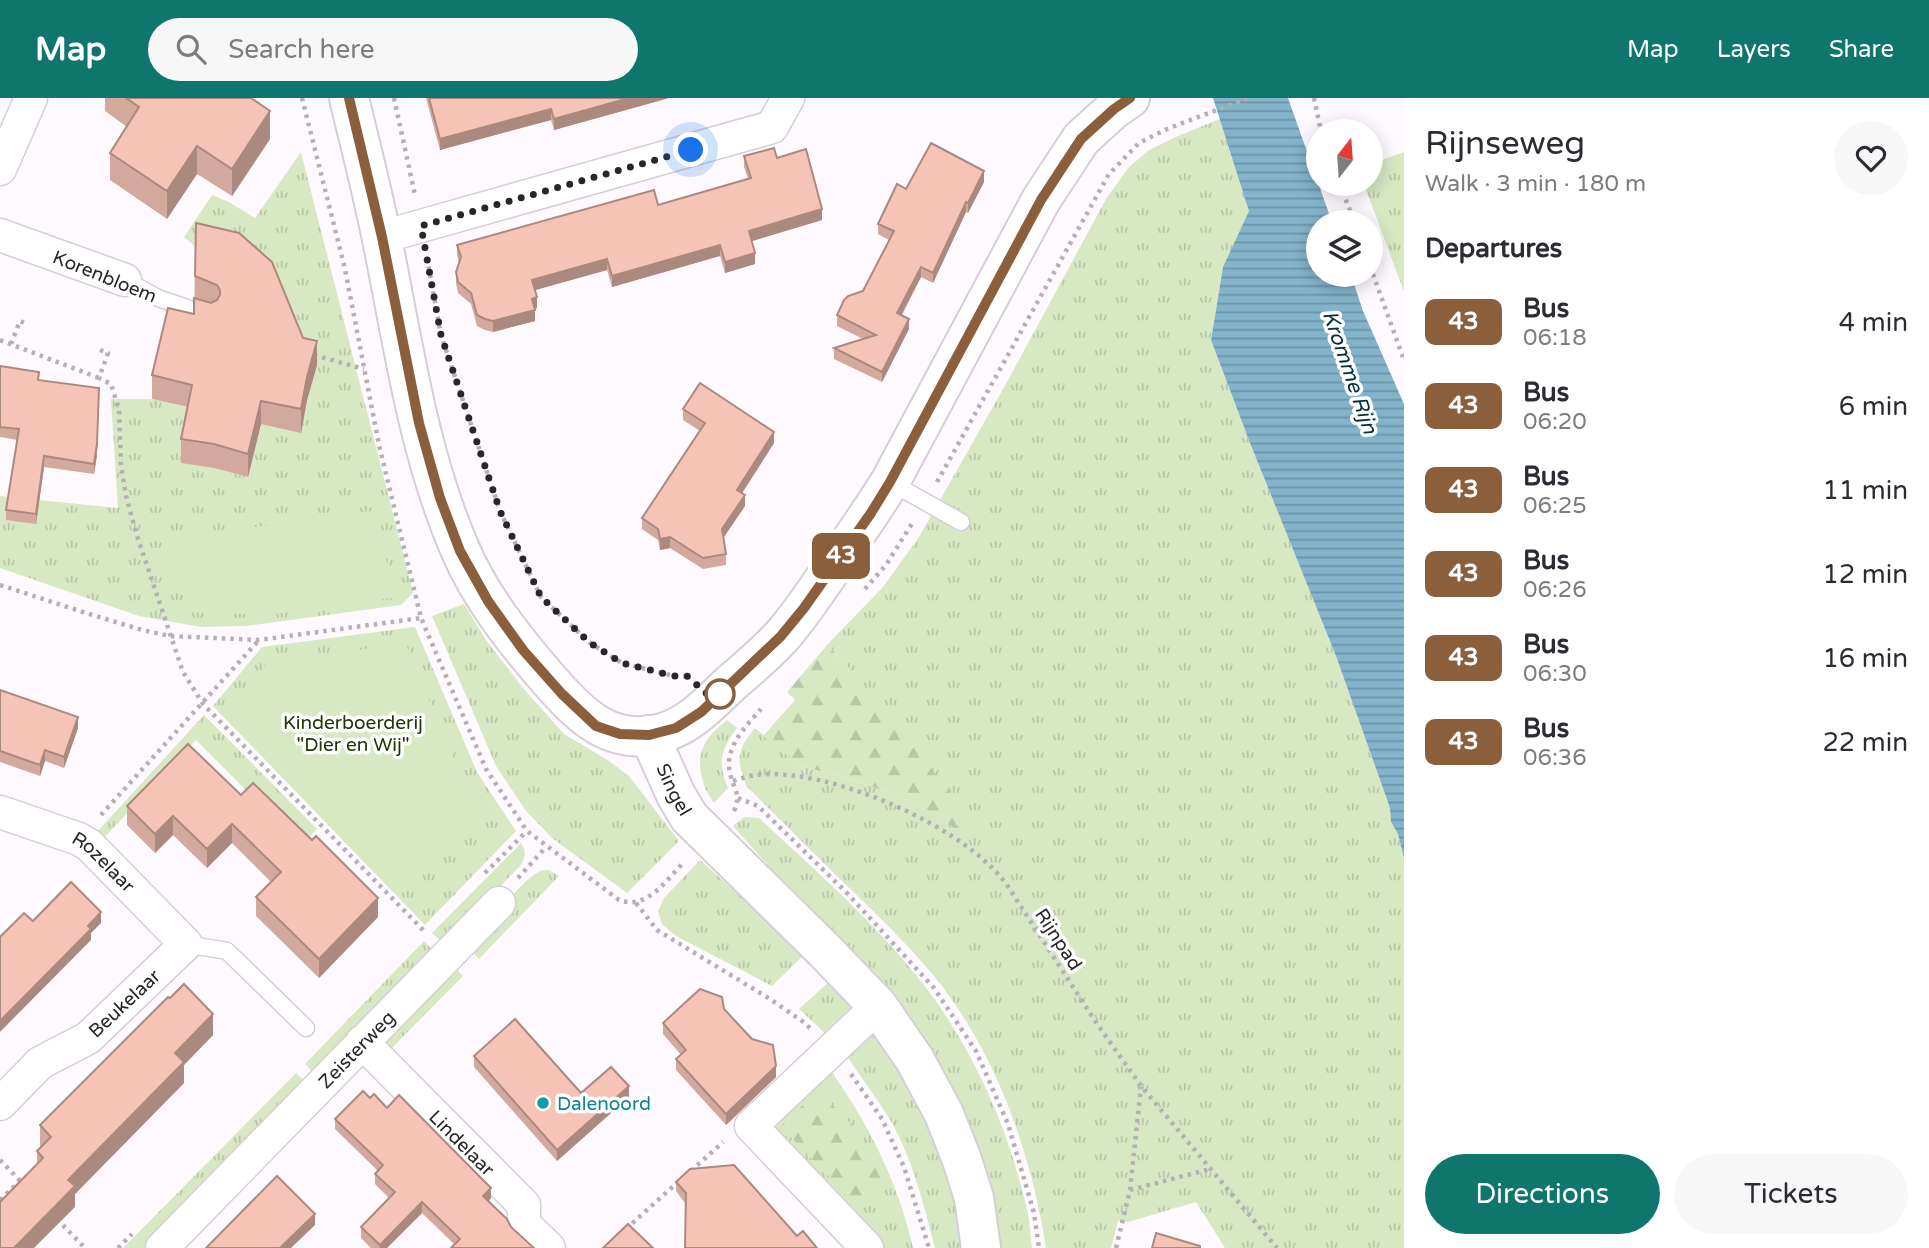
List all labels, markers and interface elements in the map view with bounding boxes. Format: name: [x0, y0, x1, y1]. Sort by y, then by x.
search box: [148, 18, 638, 81]
text: Map: [35, 30, 106, 69]
icon: search: [172, 30, 210, 68]
text: Search here: [228, 34, 374, 65]
text: Map: [1627, 35, 1679, 64]
text: Layers: [1717, 35, 1791, 64]
text: Share: [1829, 35, 1894, 64]
north arrow: [1306, 119, 1382, 196]
map controls: [1306, 119, 1383, 287]
button: heart: [1834, 121, 1908, 195]
text: Rijnseweg: [1425, 124, 1585, 163]
your location: [673, 132, 708, 167]
text: Walk · 3 min · 180 m: [1425, 170, 1646, 198]
button: layers: [1306, 210, 1383, 287]
text: Departures: [1425, 233, 1562, 264]
street label: Korenbloem: [49, 246, 160, 308]
text: Bus: [1523, 293, 1569, 324]
water label: Kromme Rijn: [1317, 307, 1383, 438]
text: 43: [1448, 307, 1479, 336]
text: 4 min: [1839, 307, 1908, 338]
text: 06:18: [1523, 324, 1587, 352]
text: Bus: [1523, 377, 1569, 408]
text: 43: [1448, 391, 1479, 420]
text: 6 min: [1839, 391, 1908, 422]
text: 06:20: [1523, 408, 1587, 436]
text: Bus: [1523, 461, 1569, 492]
text: 43: [1448, 475, 1479, 504]
text: 11 min: [1822, 475, 1908, 506]
text: 06:25: [1523, 492, 1587, 520]
line badge: 43: [810, 533, 872, 579]
text: 43: [826, 541, 856, 570]
text: Bus: [1523, 545, 1569, 576]
text: 43: [1448, 559, 1479, 588]
text: 12 min: [1822, 559, 1908, 590]
text: 06:26: [1523, 576, 1587, 604]
text: Bus: [1523, 629, 1569, 660]
text: 43: [1448, 643, 1479, 672]
text: 16 min: [1822, 643, 1908, 674]
text: 06:30: [1523, 660, 1587, 688]
unlabelled marker: [705, 679, 735, 709]
park label: Kinderboerderij "Dier en Wij": [283, 712, 423, 756]
text: Bus: [1523, 713, 1569, 744]
text: 43: [1448, 727, 1479, 756]
text: 22 min: [1822, 727, 1908, 758]
text: 06:36: [1523, 744, 1587, 772]
street label: Singel: [651, 760, 696, 820]
street label: Rozelaar: [68, 827, 139, 898]
street label: Rijnpad: [1030, 904, 1086, 975]
street label: Beukelaar: [84, 965, 166, 1042]
street label: Zeisterweg: [314, 1007, 400, 1093]
place label: Dalenoord: [557, 1093, 651, 1115]
marker: Dalenoord: [535, 1095, 551, 1111]
street label: Lindelaar: [424, 1106, 499, 1181]
button: Directions: [1425, 1154, 1660, 1234]
button: Tickets: [1674, 1154, 1908, 1234]

